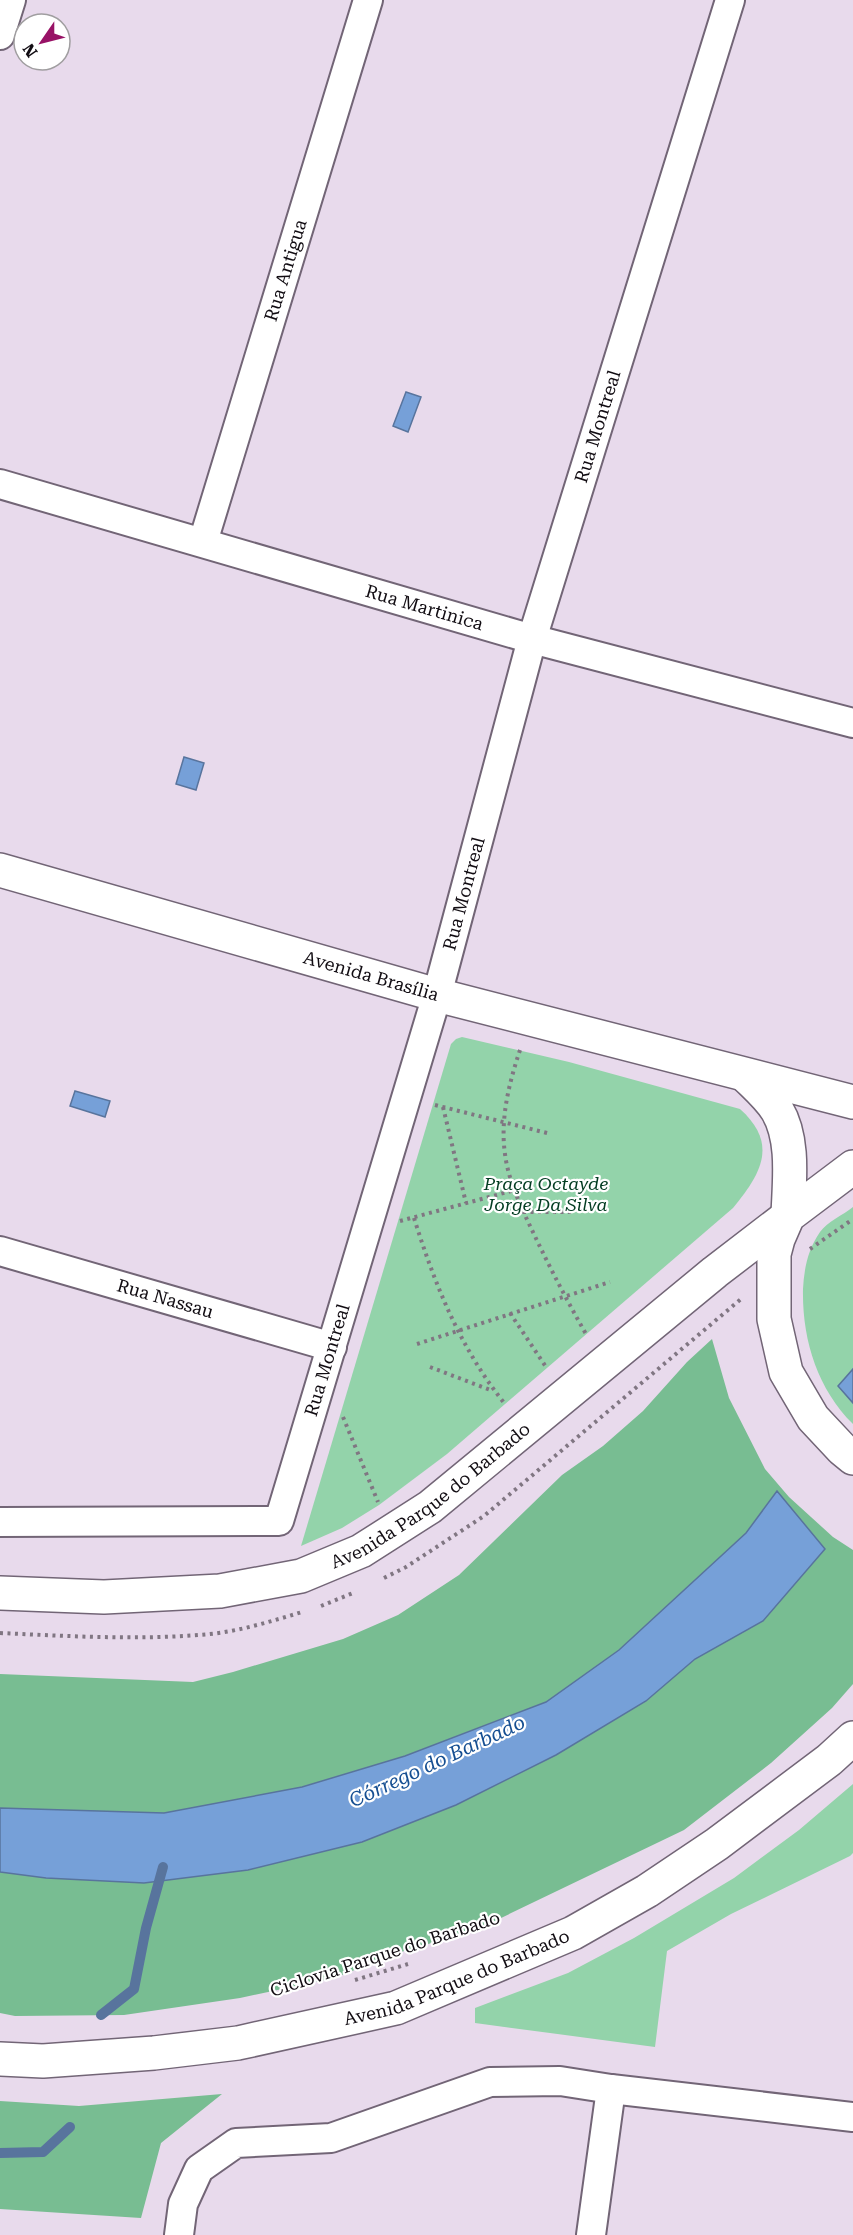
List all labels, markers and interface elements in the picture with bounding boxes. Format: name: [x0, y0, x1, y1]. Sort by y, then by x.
north arrow: [12, 12, 72, 72]
text: N: [19, 40, 41, 61]
street label: Rua Antigua: [260, 216, 311, 324]
street label: Rua Montreal: [570, 367, 625, 485]
street label: Rua Martinica: [363, 580, 486, 634]
street label: Rua Montreal: [438, 834, 489, 953]
street label: Avenida Brasília: [301, 946, 442, 1005]
park label: Praça Octayde Jorge Da Silva: [483, 1173, 608, 1215]
street label: Rua Nassau: [115, 1274, 216, 1322]
street label: Rua Montreal: [300, 1301, 354, 1419]
street label: Avenida Parque do Barbado: [327, 1418, 534, 1572]
water label: Córrego do Barbado: [345, 1710, 529, 1812]
street label: Ciclovia Parque do Barbado: [267, 1906, 503, 2001]
street label: Avenida Parque do Barbado: [342, 1925, 572, 2029]

